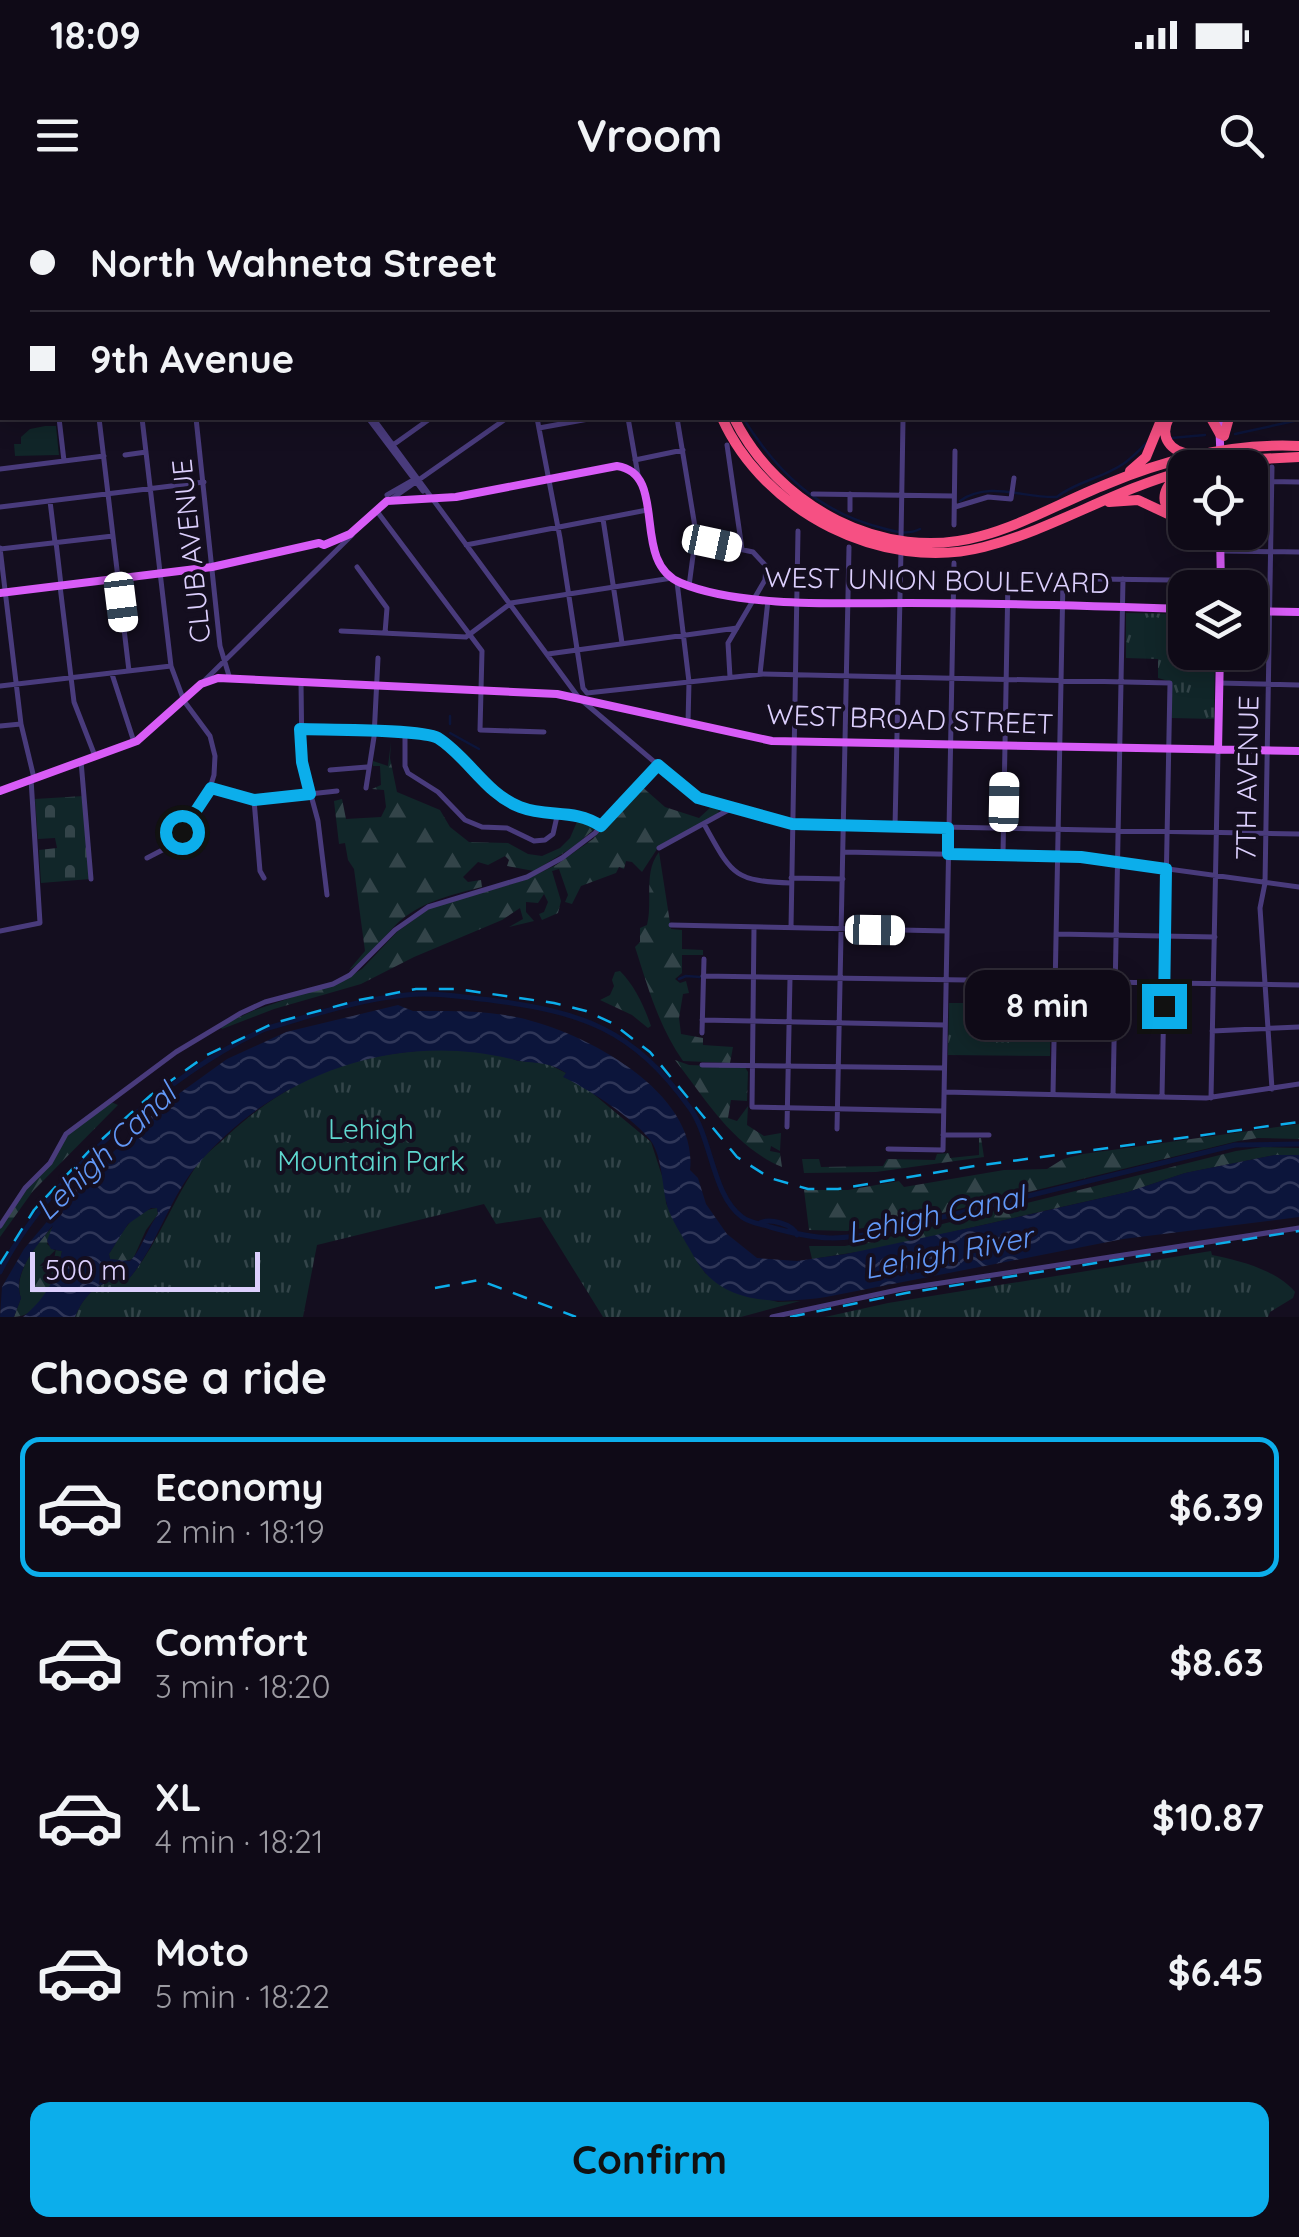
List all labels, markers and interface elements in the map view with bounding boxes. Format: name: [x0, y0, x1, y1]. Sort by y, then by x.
text: 18:09: [50, 11, 141, 59]
text: Vroom: [576, 107, 723, 163]
icon: menu: [30, 108, 85, 163]
icon: search: [1214, 108, 1269, 163]
text: North Wahneta Street: [90, 239, 498, 287]
text: 9th Avenue: [90, 335, 294, 383]
map controls: [1168, 450, 1268, 670]
button: locate: [1168, 450, 1268, 550]
street label: CLUB AVENUE: [163, 457, 218, 645]
car: [680, 522, 744, 564]
street label: WEST UNION BOULEVARD: [764, 559, 1110, 600]
car: [102, 570, 140, 634]
button: layers: [1168, 570, 1268, 670]
street label: 7TH AVENUE: [1228, 695, 1265, 861]
street label: WEST BROAD STREET: [766, 696, 1054, 741]
car: [988, 772, 1020, 832]
route start: [160, 810, 205, 855]
car: [845, 914, 905, 946]
callout: 8 min: [964, 971, 1129, 1041]
route end: [1142, 984, 1187, 1029]
text: 8 min: [1006, 985, 1089, 1025]
water label: Lehigh Canal: [27, 1073, 186, 1228]
park label: Lehigh Mountain Park: [277, 1111, 465, 1178]
water label: Lehigh Canal: [844, 1176, 1031, 1251]
water label: Lehigh River: [860, 1216, 1039, 1287]
scale bar: [30, 1247, 260, 1292]
text: 500 m: [45, 1252, 127, 1287]
text: Choose a ride: [30, 1349, 327, 1405]
icon: car: [35, 1462, 125, 1552]
text: Economy: [155, 1463, 324, 1511]
text: $6.39: [1169, 1483, 1264, 1531]
text: 2 min · 18:19: [155, 1511, 325, 1551]
icon: car: [35, 1617, 125, 1707]
text: Comfort: [155, 1618, 309, 1666]
text: $8.63: [1170, 1638, 1264, 1686]
text: 3 min · 18:20: [155, 1666, 331, 1706]
icon: car: [35, 1772, 125, 1862]
text: XL: [155, 1773, 201, 1821]
text: $10.87: [1152, 1793, 1264, 1841]
text: 4 min · 18:21: [155, 1821, 324, 1861]
icon: car: [35, 1927, 125, 2017]
text: Moto: [155, 1928, 249, 1976]
text: $6.45: [1168, 1948, 1264, 1996]
text: 5 min · 18:22: [155, 1976, 330, 2016]
button: Confirm: [30, 2102, 1269, 2217]

